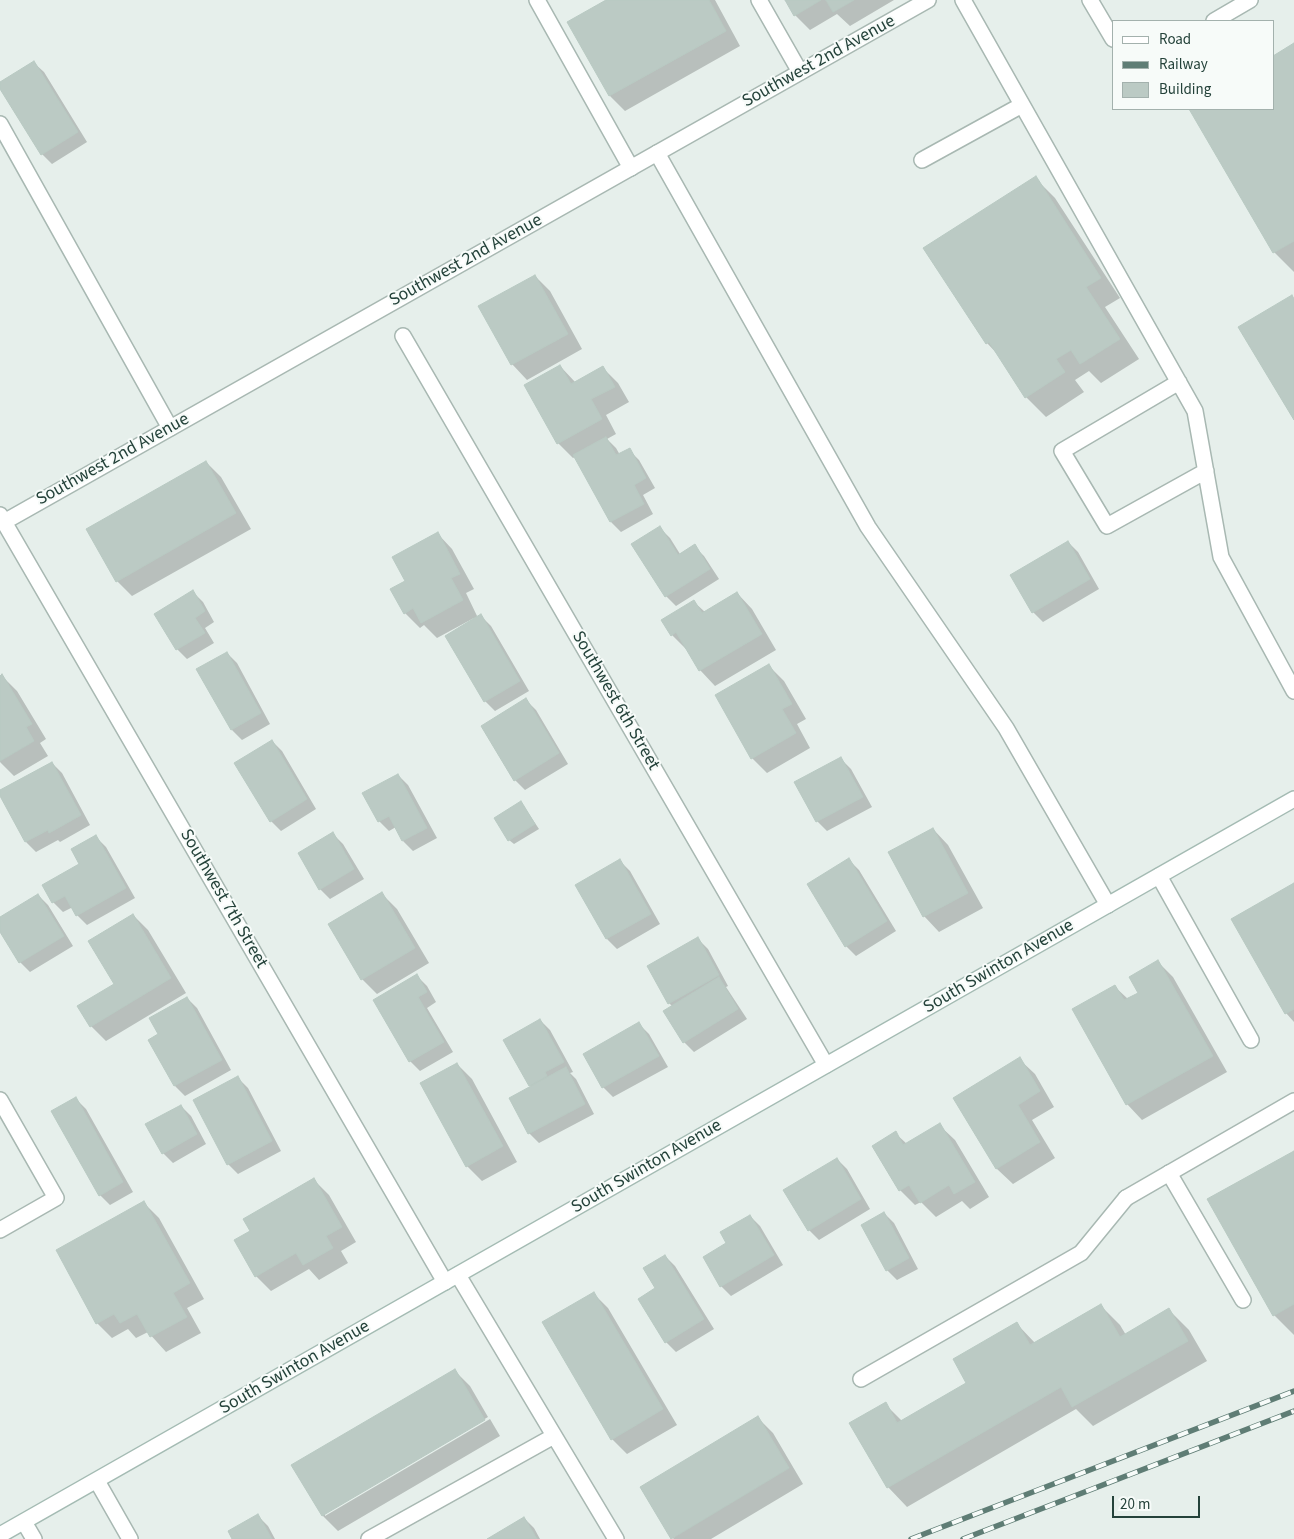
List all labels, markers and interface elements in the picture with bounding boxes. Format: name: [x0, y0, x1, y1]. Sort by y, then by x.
street label: Southwest 2nd Avenue: [739, 11, 899, 113]
legend: [1112, 20, 1274, 110]
text: Road: [1159, 29, 1191, 50]
text: Railway: [1159, 54, 1208, 75]
text: Building: [1159, 79, 1211, 100]
street label: Southwest 2nd Avenue: [386, 210, 546, 312]
street label: Southwest 2nd Avenue: [33, 409, 193, 511]
street label: Southwest 6th Street: [566, 628, 664, 774]
street label: Southwest 7th Street: [174, 826, 272, 972]
street label: South Swinton Avenue: [920, 915, 1078, 1019]
street label: South Swinton Avenue: [568, 1115, 726, 1219]
street label: South Swinton Avenue: [216, 1316, 374, 1420]
scale bar: [1114, 1486, 1202, 1518]
text: 20 m: [1120, 1494, 1150, 1515]

